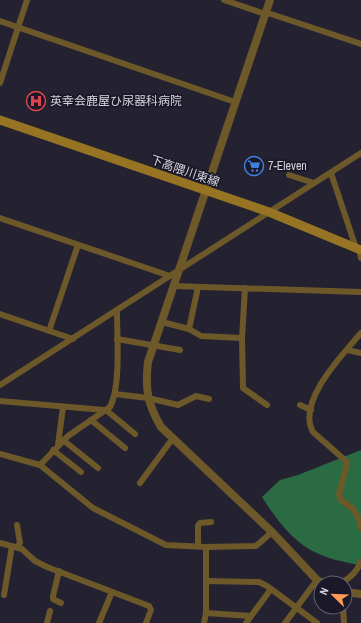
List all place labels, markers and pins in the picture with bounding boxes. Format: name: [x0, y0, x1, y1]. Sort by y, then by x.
hospital icon: 英幸会鹿屋ひ尿器科病院: [25, 90, 47, 112]
place label: 英幸会鹿屋ひ尿器科病院: [50, 93, 182, 109]
supermarket icon: 7-Eleven: [243, 155, 265, 177]
place label: 7-Eleven: [268, 158, 307, 174]

